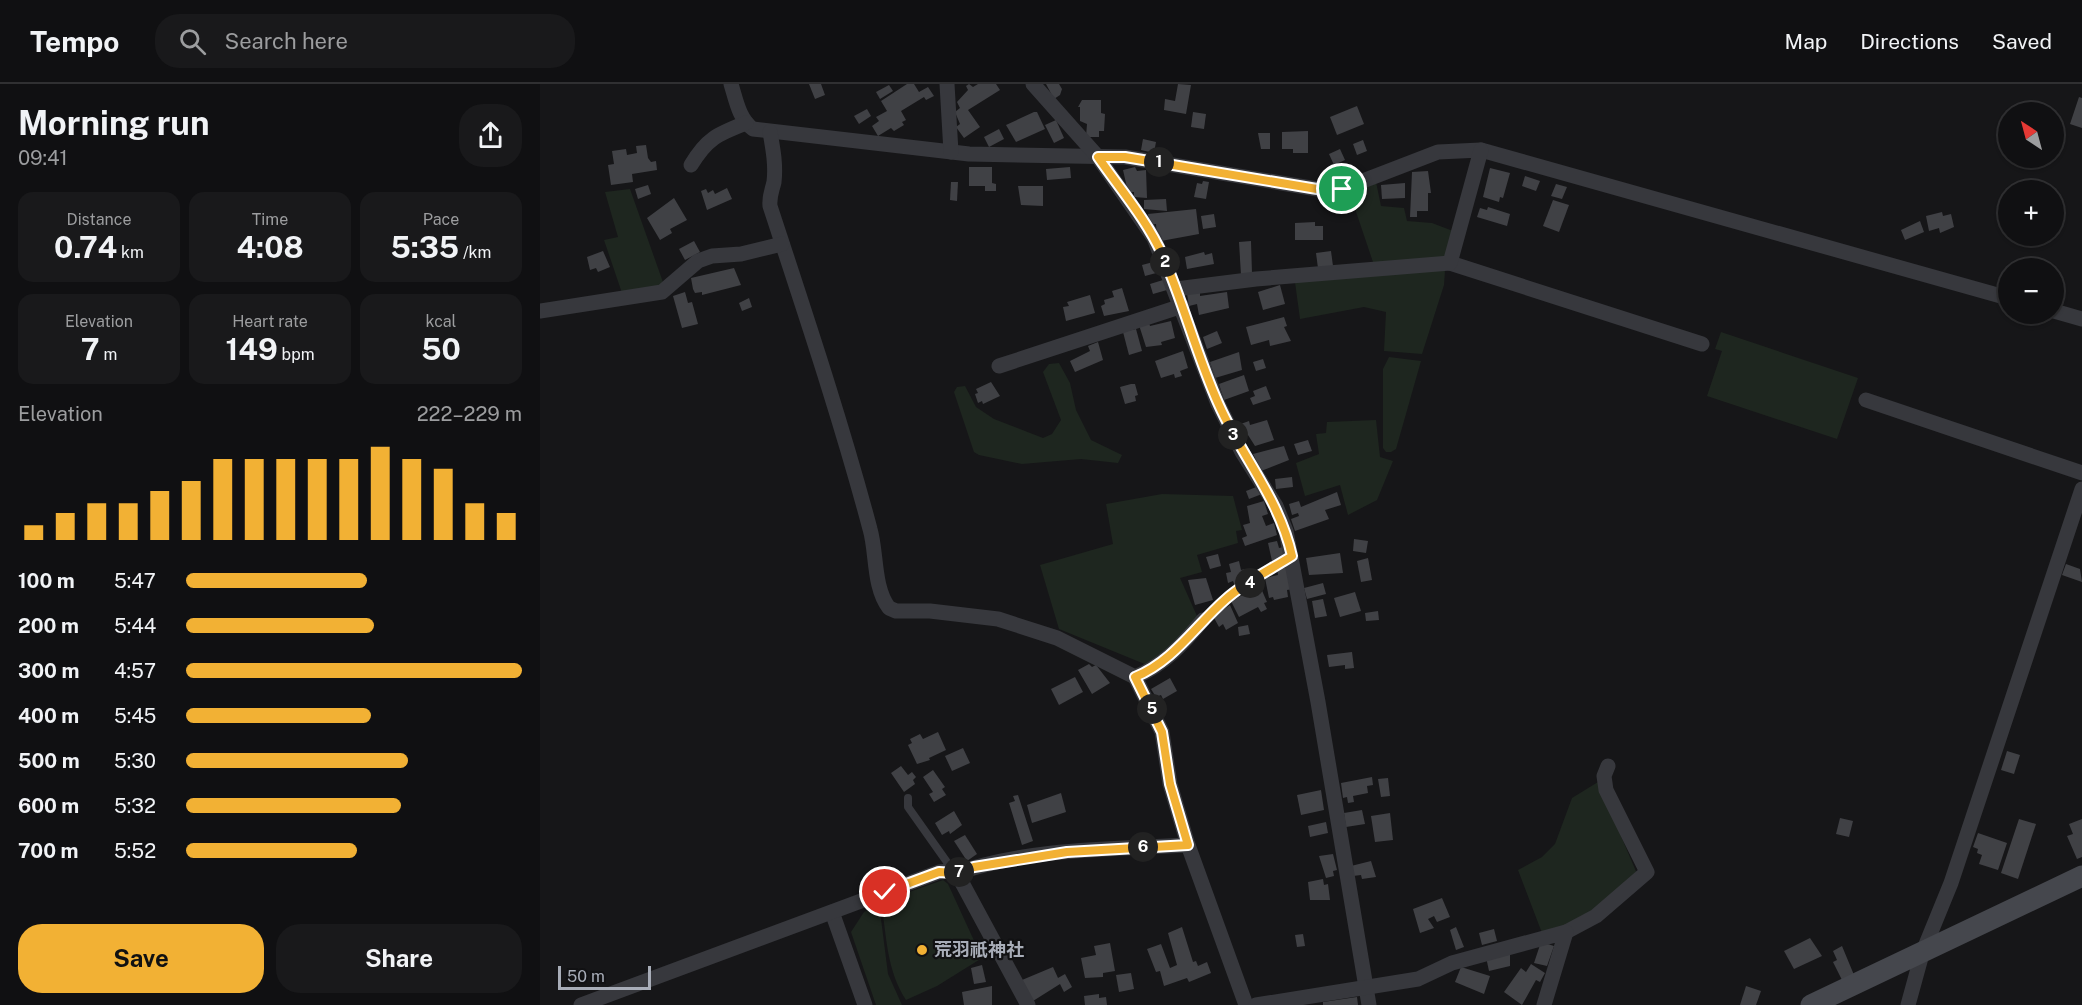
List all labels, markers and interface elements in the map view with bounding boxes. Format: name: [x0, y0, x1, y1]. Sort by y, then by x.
search box: [155, 14, 575, 68]
text: Tempo: [30, 25, 119, 58]
icon: search: [176, 25, 209, 58]
text: Search here: [224, 28, 348, 54]
text: Map: [1785, 29, 1827, 54]
text: Directions: [1860, 29, 1959, 54]
text: Saved: [1992, 29, 2052, 54]
north arrow: [1998, 102, 2064, 168]
map controls: [1998, 102, 2064, 324]
text: Morning run: [18, 104, 210, 142]
button: share: [459, 104, 522, 167]
text: 09:41: [18, 146, 68, 170]
pin: 1: [1144, 147, 1174, 177]
text: 1: [1156, 152, 1162, 171]
pin: [1316, 163, 1367, 214]
icon: arrive: [1325, 172, 1358, 205]
button: +: [1998, 180, 2064, 246]
text: Distance: [67, 210, 131, 229]
text: Time: [252, 210, 288, 229]
text: Pace: [423, 210, 459, 229]
text: 0.74: [54, 229, 117, 265]
text: 4:08: [236, 229, 304, 265]
text: 5:35: [391, 229, 459, 265]
text: km: [117, 243, 144, 262]
text: /km: [459, 243, 491, 262]
pin: 2: [1150, 247, 1180, 277]
text: 2: [1160, 252, 1170, 271]
button: −: [1998, 258, 2064, 324]
text: Elevation: [65, 312, 133, 331]
text: Heart rate: [232, 312, 308, 331]
text: kcal: [426, 312, 456, 331]
text: 7: [81, 331, 100, 367]
text: 149: [225, 331, 278, 367]
text: 50: [421, 331, 461, 367]
text: m: [100, 345, 117, 364]
text: bpm: [278, 345, 315, 364]
text: Elevation: [18, 402, 103, 426]
text: 222–229 m: [417, 402, 522, 426]
pin: 3: [1218, 420, 1248, 450]
text: 3: [1228, 425, 1238, 444]
pin: 4: [1235, 568, 1265, 598]
text: 100 m: [18, 569, 75, 593]
text: 5:47: [114, 569, 156, 593]
text: 4: [1245, 573, 1255, 592]
text: 200 m: [18, 614, 79, 638]
text: 5:44: [114, 614, 156, 638]
text: 300 m: [18, 659, 79, 683]
text: 4:57: [114, 659, 156, 683]
pin: 5: [1137, 694, 1167, 724]
text: 5: [1147, 699, 1157, 718]
text: 400 m: [18, 704, 79, 728]
text: 5:45: [114, 704, 156, 728]
text: 500 m: [18, 749, 80, 773]
text: 5:30: [114, 749, 156, 773]
text: 600 m: [18, 794, 79, 818]
text: 5:32: [114, 794, 156, 818]
pin: 6: [1128, 832, 1158, 862]
text: 6: [1138, 837, 1148, 856]
text: 700 m: [18, 839, 78, 863]
text: 5:52: [114, 839, 156, 863]
pin: 7: [944, 857, 974, 887]
text: 7: [954, 862, 964, 881]
pin: [859, 866, 910, 917]
icon: check: [868, 875, 901, 908]
button: Save: [18, 924, 264, 993]
button: Share: [276, 924, 522, 993]
place label: 荒羽祇神社: [934, 939, 1024, 960]
marker: 荒羽祇神社: [915, 943, 929, 957]
scale bar: [558, 963, 651, 990]
text: 50 m: [567, 967, 605, 986]

